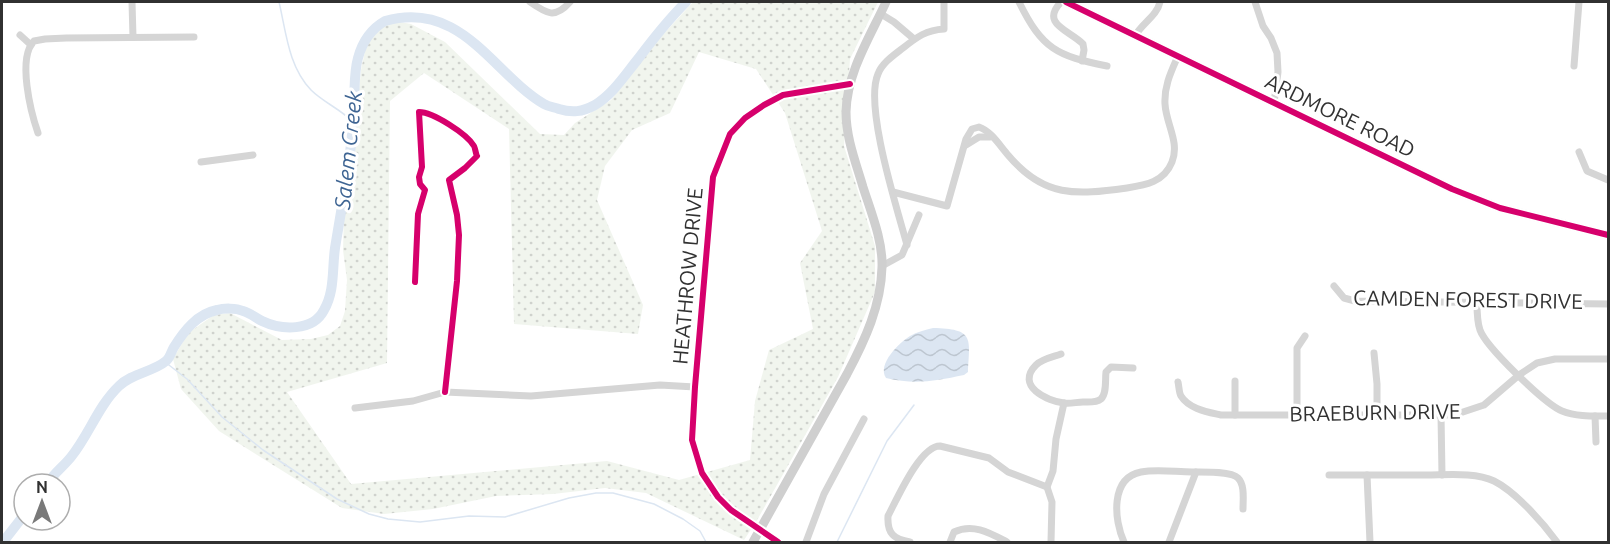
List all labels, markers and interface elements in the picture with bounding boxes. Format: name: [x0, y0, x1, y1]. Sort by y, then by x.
street label: ARDMORE ROAD: [1262, 68, 1419, 162]
water label: Salem Creek: [329, 89, 366, 212]
street label: HEATHROW DRIVE: [667, 186, 707, 365]
street label: CAMDEN FOREST DRIVE: [1353, 285, 1583, 313]
street label: BRAEBURN DRIVE: [1289, 399, 1461, 425]
north arrow: [12, 472, 72, 532]
text: N: [36, 478, 48, 496]

